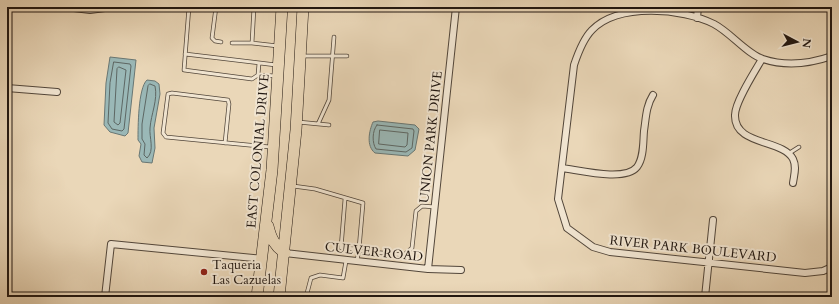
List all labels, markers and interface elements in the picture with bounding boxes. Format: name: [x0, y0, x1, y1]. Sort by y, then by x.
north arrow: [777, 22, 817, 62]
text: N: [798, 38, 814, 49]
street label: UNION PARK DRIVE: [415, 70, 447, 204]
street label: EAST COLONIAL DRIVE: [242, 73, 274, 229]
street label: RIVER PARK BOULEVARD: [609, 231, 777, 267]
street label: CULVER ROAD: [324, 238, 424, 266]
place label: Taqueria Las Cazuelas: [212, 256, 281, 289]
marker: Taqueria Las Cazuelas: [199, 267, 209, 277]

